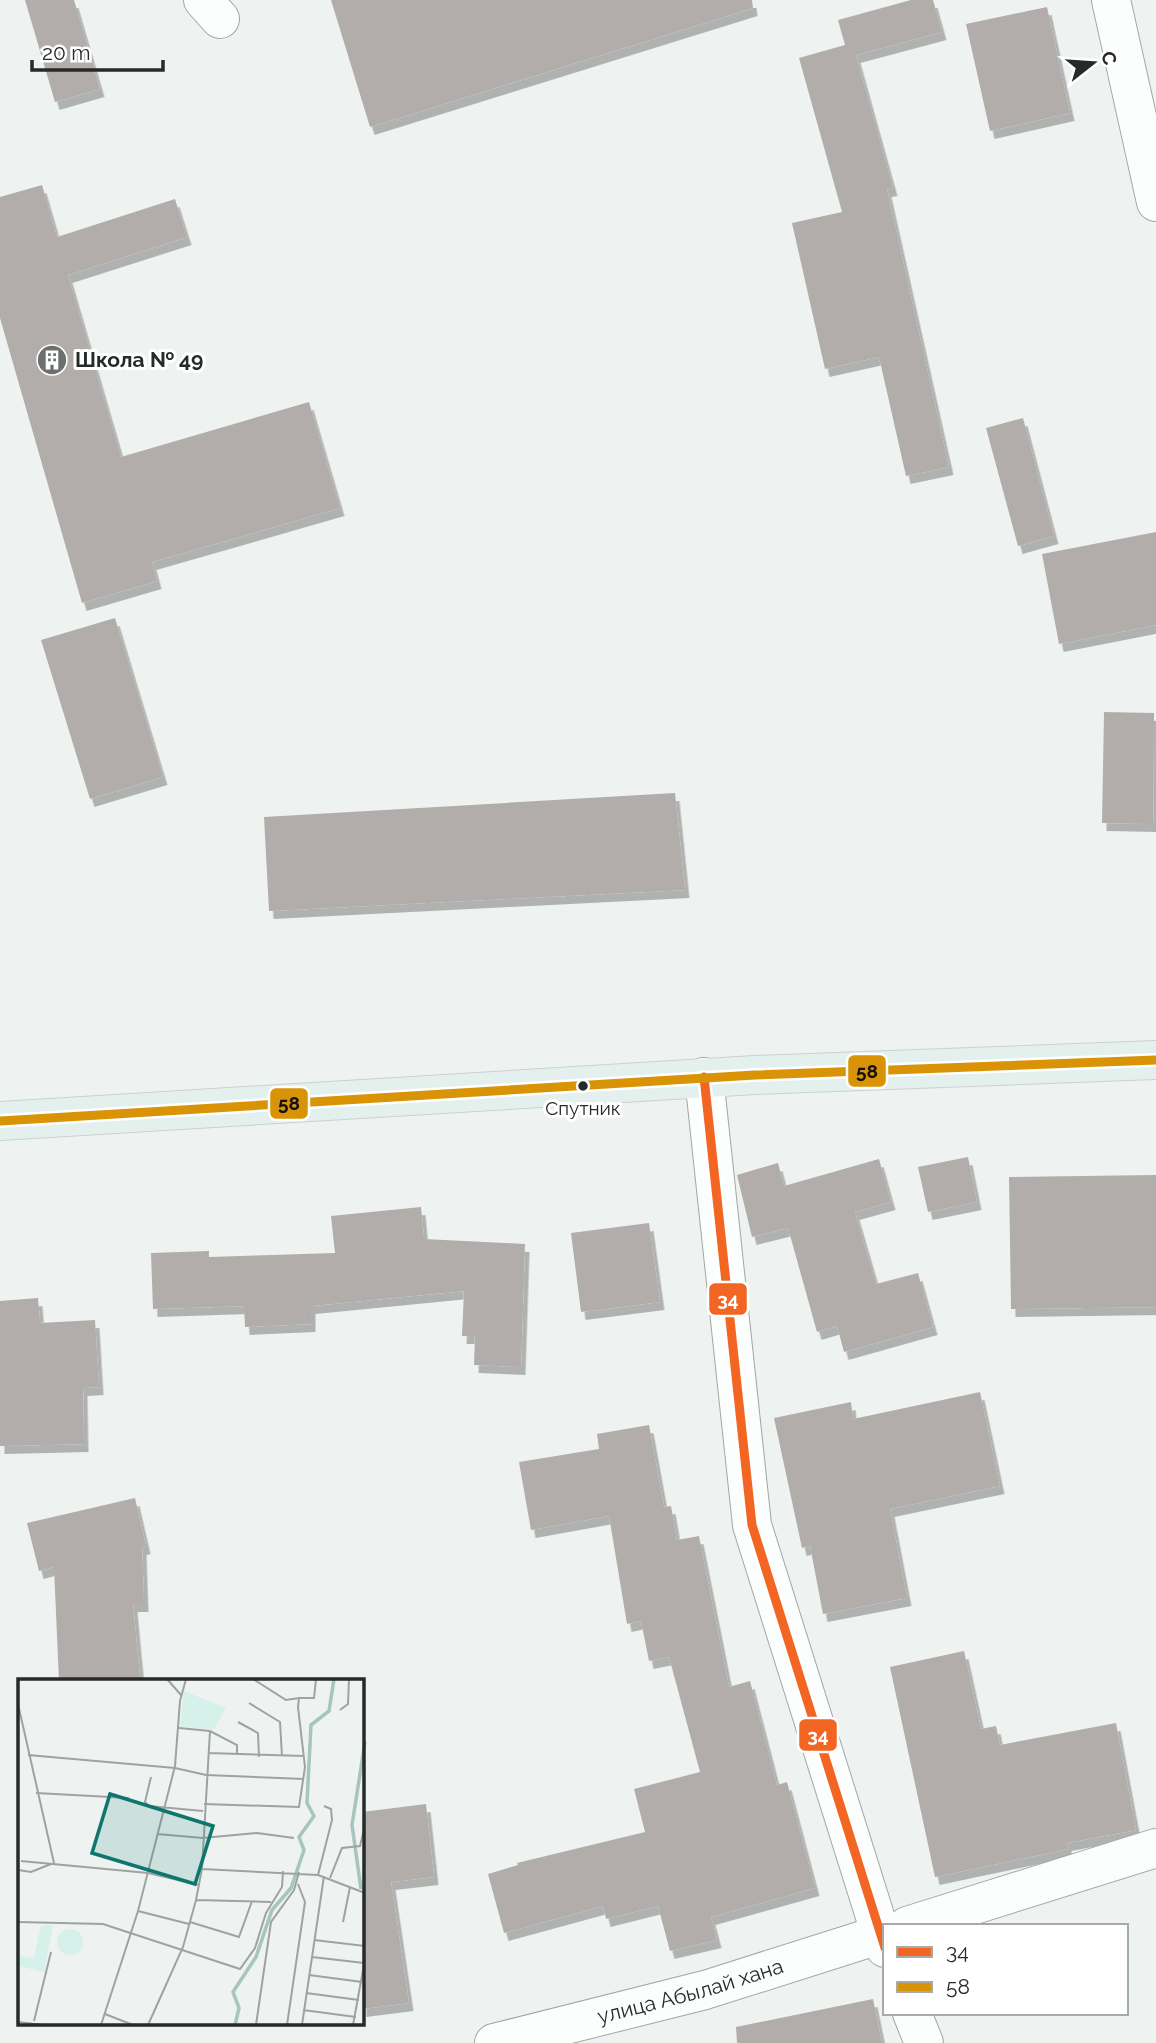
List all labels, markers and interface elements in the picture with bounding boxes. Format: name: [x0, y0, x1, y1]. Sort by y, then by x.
scale bar: [32, 28, 163, 72]
north arrow: [1058, 28, 1128, 98]
text: 20 m: [42, 40, 90, 65]
text: С: [1097, 49, 1122, 67]
building icon: Школа № 49: [35, 343, 69, 377]
place label: Школа № 49: [75, 347, 203, 372]
line badge: 58: [847, 1054, 887, 1088]
text: 58: [856, 1060, 878, 1082]
marker: Спутник: [576, 1079, 590, 1093]
line badge: 58: [269, 1087, 309, 1120]
text: 58: [278, 1092, 300, 1114]
place label: Спутник: [545, 1097, 621, 1119]
line badge: 34: [708, 1282, 748, 1316]
text: 34: [717, 1288, 739, 1310]
inset map: [18, 1679, 364, 2025]
line badge: 34: [798, 1718, 838, 1752]
text: 34: [807, 1724, 829, 1746]
legend: [883, 1924, 1128, 2015]
text: 34: [946, 1939, 969, 1964]
street label: улица Абылай хана: [595, 1953, 786, 2029]
text: 58: [946, 1974, 970, 1999]

